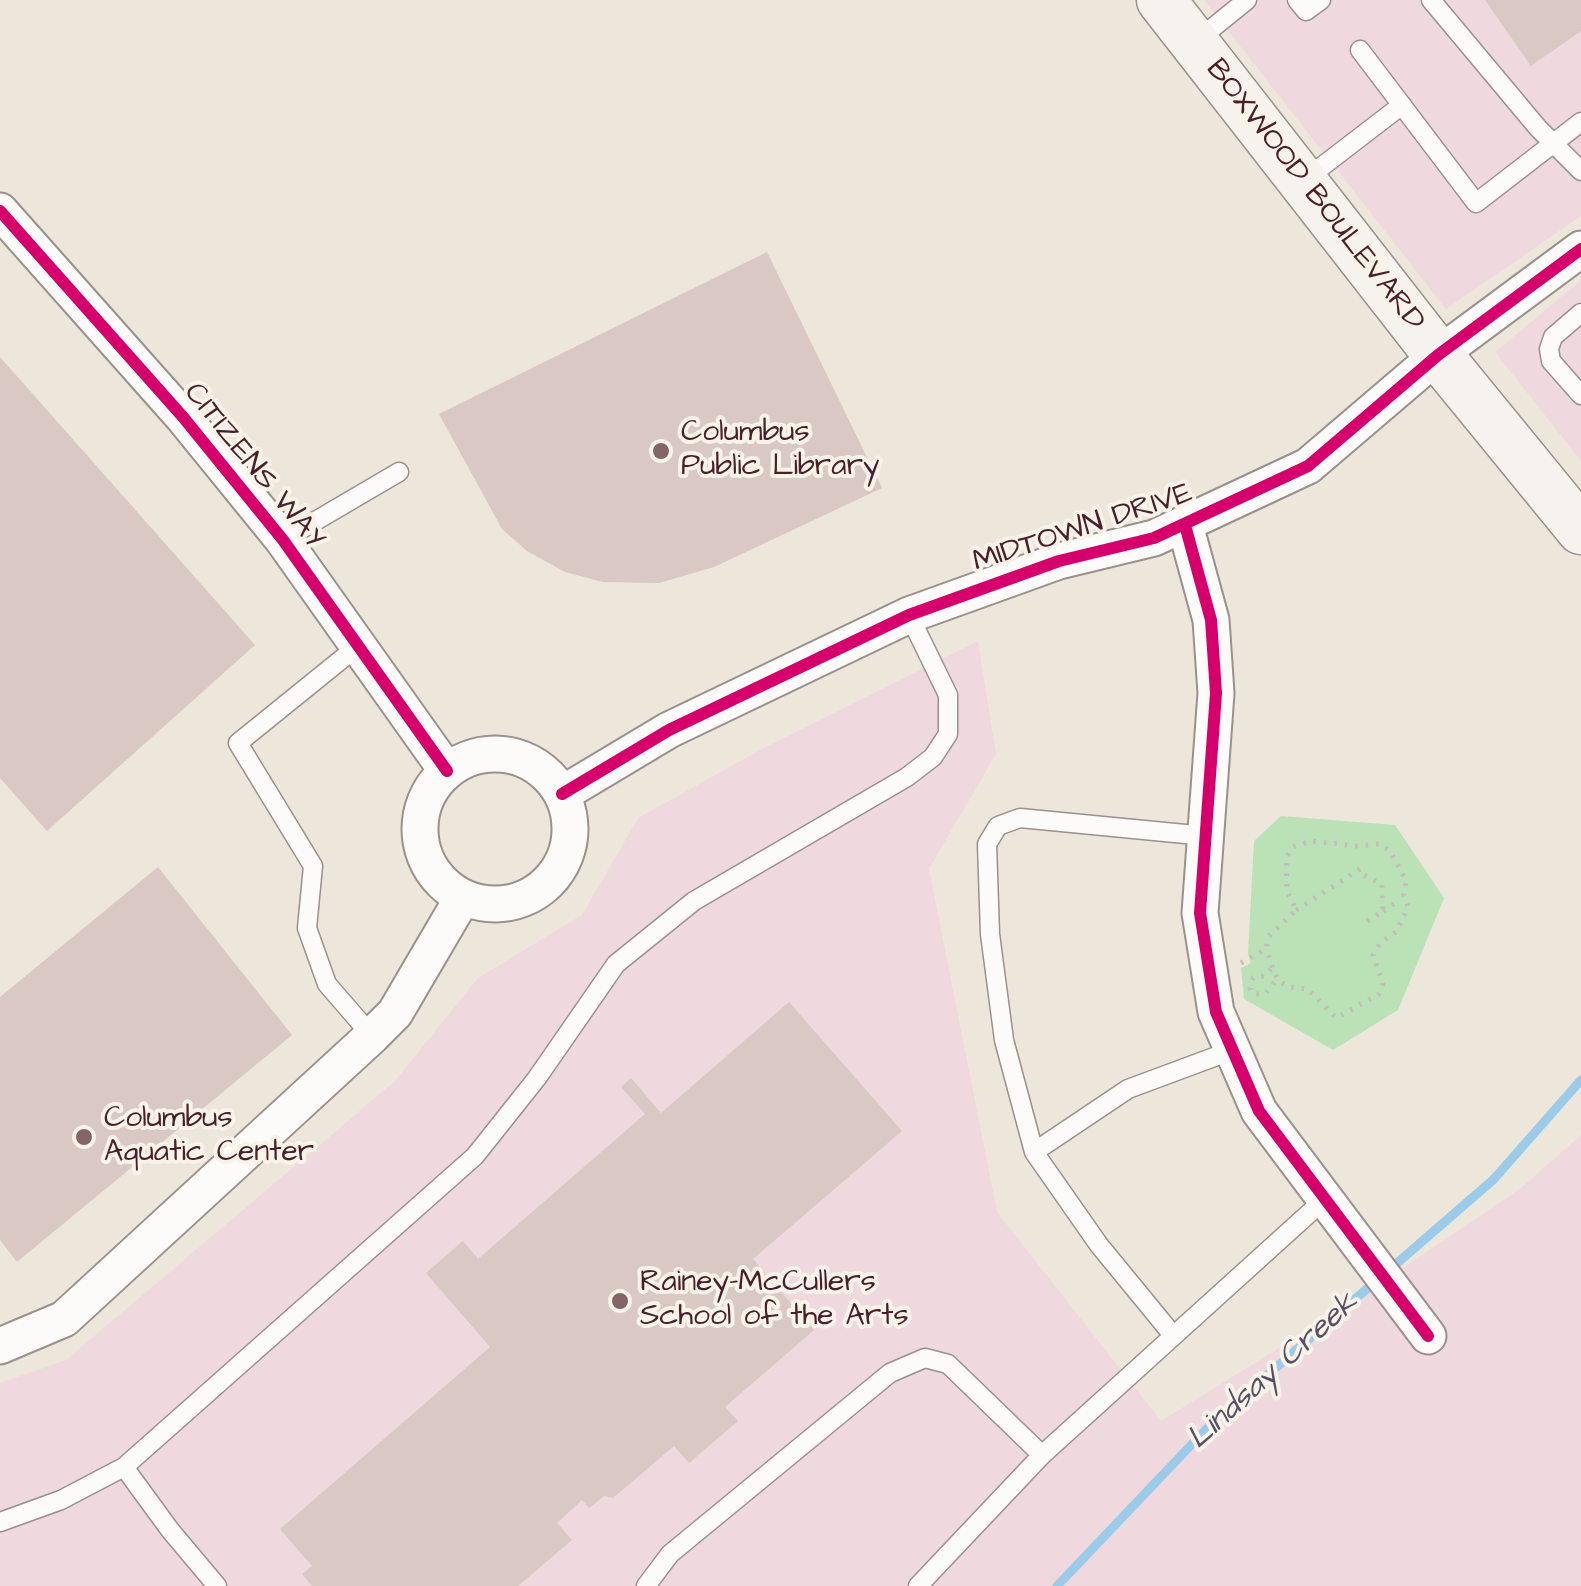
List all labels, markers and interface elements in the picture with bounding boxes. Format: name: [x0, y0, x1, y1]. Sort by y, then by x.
street label: BOXWOOD BOULEVARD: [1197, 53, 1431, 339]
street label: CITIZENS WAY: [175, 376, 331, 558]
place label: Columbus Public Library: [681, 416, 879, 486]
marker: Columbus Public Library: [650, 440, 672, 462]
street label: MIDTOWN DRIVE: [969, 477, 1197, 581]
place label: Columbus Aquatic Center: [104, 1102, 314, 1172]
marker: Columbus Aquatic Center: [73, 1126, 95, 1148]
place label: Rainey-McCullers School of the Arts: [640, 1266, 908, 1336]
water label: Lindsay Creek: [1181, 1285, 1367, 1459]
marker: Rainey-McCullers School of the Arts: [609, 1290, 631, 1312]

